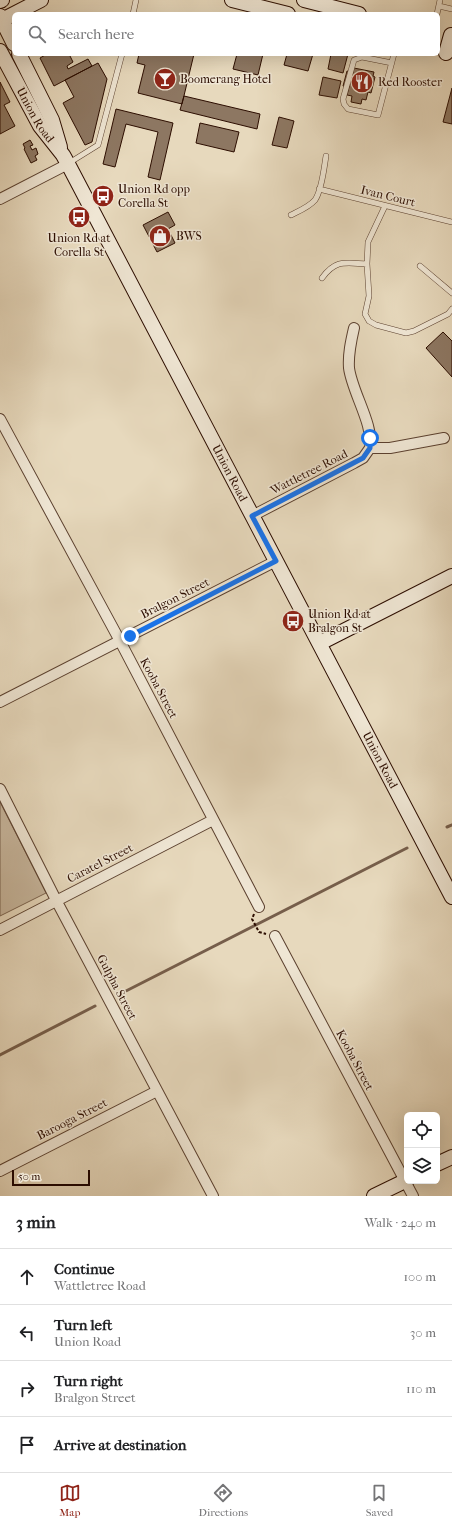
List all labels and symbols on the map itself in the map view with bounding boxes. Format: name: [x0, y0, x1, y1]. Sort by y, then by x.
bar icon: Boomerang Hotel: [152, 66, 178, 92]
restaurant icon: Red Rooster: [349, 69, 375, 95]
place label: Boomerang Hotel: [180, 72, 272, 86]
place label: Red Rooster: [378, 75, 443, 89]
street label: Union Road: [14, 85, 58, 146]
place label: Union Rd opp Corella St: [118, 182, 191, 210]
street label: Ivan Court: [359, 182, 417, 210]
bus stop icon: Union Rd opp Corella St: [90, 183, 116, 209]
bus stop icon: Union Rd at Corella St: [66, 204, 92, 230]
shop icon: BWS: [147, 223, 173, 249]
place label: BWS: [176, 229, 202, 243]
place label: Union Rd at Corella St: [48, 231, 111, 259]
route start: [361, 429, 379, 447]
street label: Union Road: [209, 442, 251, 504]
street label: Wattletree Road: [267, 446, 350, 498]
street label: Bralgon Street: [138, 574, 212, 621]
place label: Union Rd at Bralgon St: [308, 607, 372, 635]
bus stop icon: Union Rd at Bralgon St: [280, 608, 306, 634]
route end: [121, 627, 139, 645]
street label: Kooba Street: [137, 655, 181, 721]
street label: Union Road: [360, 729, 401, 791]
street label: Caratel Street: [65, 840, 136, 886]
street label: Gulpha Street: [94, 952, 140, 1022]
street label: Kooba Street: [333, 1027, 377, 1093]
street label: Barooga Street: [35, 1095, 110, 1143]
scale bar: [12, 1168, 90, 1187]

